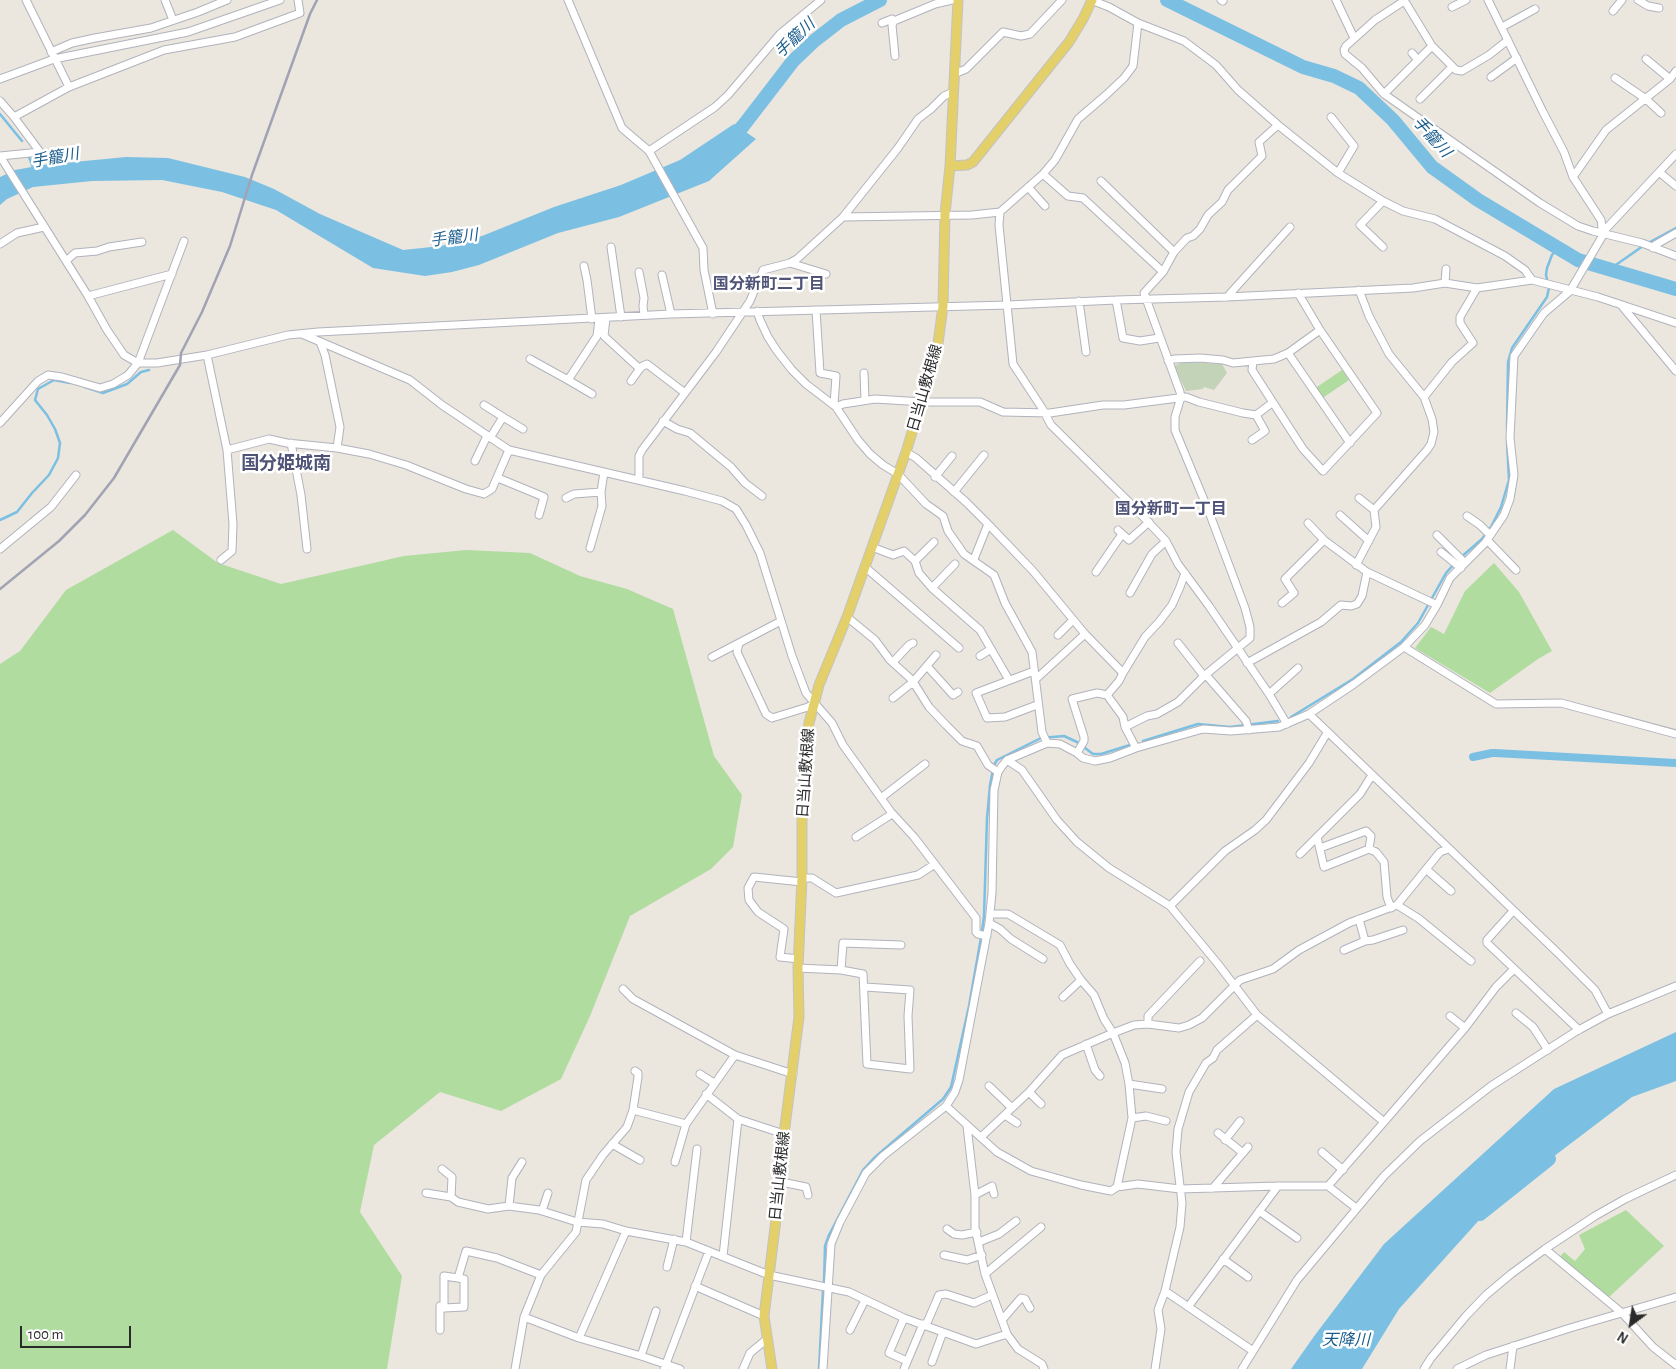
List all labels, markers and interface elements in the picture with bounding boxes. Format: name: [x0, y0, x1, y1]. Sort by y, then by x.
water label: 手籠川: [771, 15, 819, 61]
water label: 手籠川: [1409, 113, 1455, 161]
water label: 手籠川: [30, 144, 80, 172]
water label: 手籠川: [429, 226, 479, 250]
district label: 国分新町二丁目: [713, 274, 825, 294]
street label: 日当山敷根線: [904, 342, 946, 434]
district label: 国分姫城南: [241, 453, 331, 475]
district label: 国分新町一丁目: [1115, 499, 1227, 519]
street label: 日当山敷根線: [794, 727, 818, 819]
street label: 日当山敷根線: [766, 1130, 794, 1222]
north arrow: [1606, 1299, 1656, 1349]
scale bar: [22, 1316, 134, 1348]
text: 100 m: [28, 1327, 63, 1342]
text: N: [1616, 1328, 1631, 1345]
water label: 天降川: [1322, 1330, 1370, 1350]

